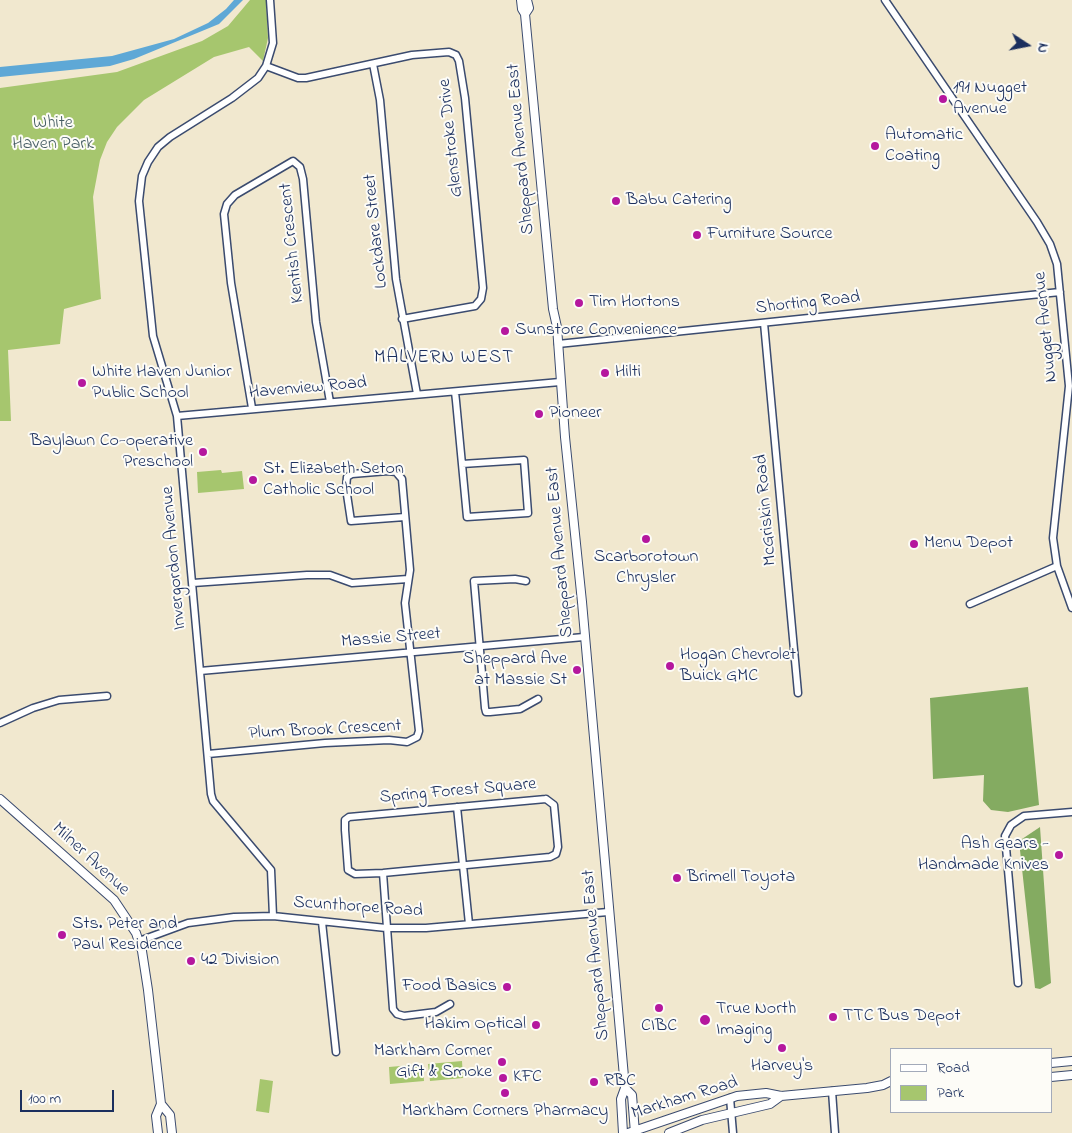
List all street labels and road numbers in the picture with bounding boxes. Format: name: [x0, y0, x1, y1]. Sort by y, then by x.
street label: Sheppard Avenue East: [504, 62, 540, 236]
street label: Glenstroke Drive: [435, 78, 469, 198]
street label: Lockdare Street: [360, 173, 394, 289]
street label: Kentish Crescent: [276, 182, 310, 304]
street label: Nugget Avenue: [1030, 271, 1064, 383]
street label: Shorting Road: [755, 288, 861, 320]
street label: Havenview Road: [248, 373, 368, 405]
street label: McGriskin Road: [751, 453, 783, 567]
street label: Sheppard Avenue East: [543, 465, 579, 639]
street label: Invergordon Avenue: [158, 485, 192, 631]
street label: Massie Street: [340, 624, 442, 654]
street label: Plum Brook Crescent: [248, 716, 402, 746]
street label: Spring Forest Square: [379, 774, 537, 810]
street label: Milner Avenue: [47, 819, 133, 901]
street label: Sheppard Avenue East: [579, 868, 615, 1042]
street label: Scunthorpe Road: [293, 893, 423, 923]
street label: Markham Road: [629, 1073, 741, 1125]

